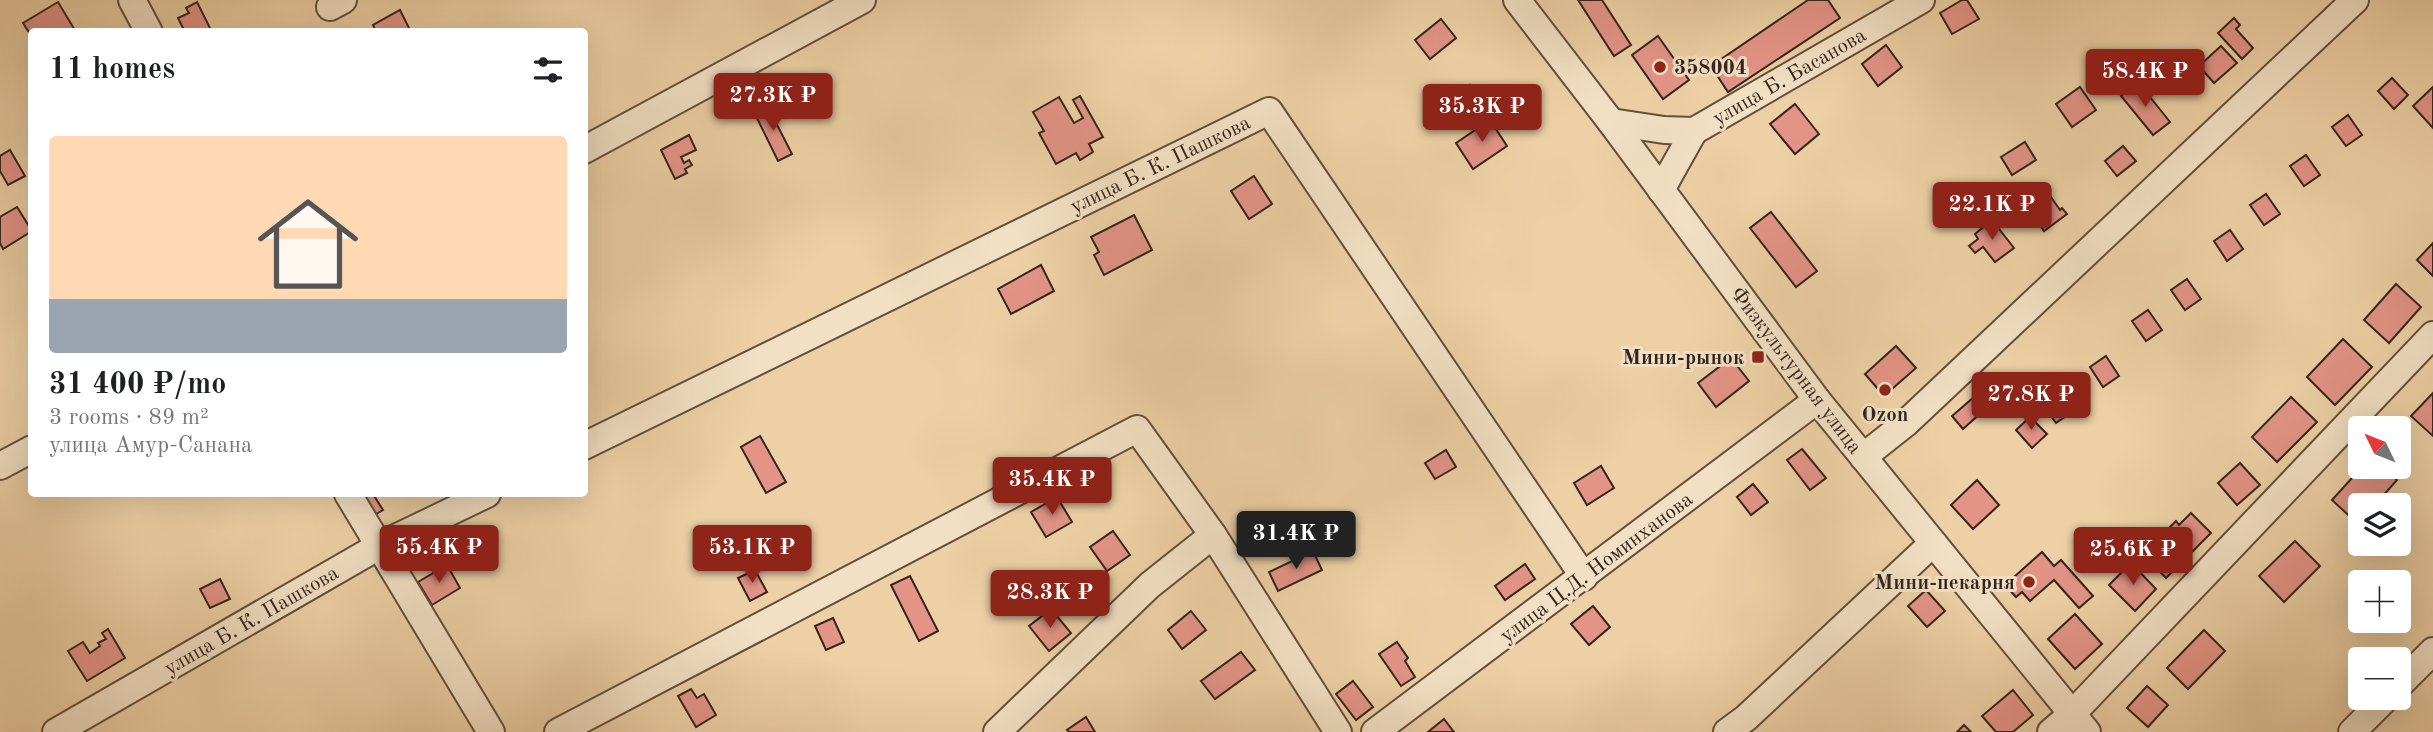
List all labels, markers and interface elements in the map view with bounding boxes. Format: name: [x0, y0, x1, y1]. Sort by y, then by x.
street label: улица Б. Басанова: [1709, 25, 1870, 130]
pin: 58.4K ₽: [2080, 50, 2210, 109]
icon: filters: [529, 51, 567, 89]
text: 11 homes: [49, 55, 175, 85]
place label: 358004: [1674, 58, 1747, 79]
marker: 358004: [1652, 59, 1668, 75]
text: 58.4K ₽: [2102, 60, 2188, 83]
pin: 27.3K ₽: [708, 74, 838, 133]
text: 27.3K ₽: [730, 84, 816, 107]
pin: 35.3K ₽: [1417, 85, 1547, 144]
text: 35.3K ₽: [1439, 95, 1525, 118]
street label: улица Б. К. Пашкова: [1067, 113, 1254, 218]
icon: home: [245, 181, 371, 307]
pin: 22.1K ₽: [1927, 182, 2057, 242]
text: 22.1K ₽: [1949, 193, 2035, 216]
street label: Физкультурная улица: [1726, 283, 1865, 458]
place label: Мини-рынок: [1622, 348, 1744, 369]
marker: Мини-рынок: [1750, 349, 1766, 365]
text: 31 400 ₽/mo: [49, 370, 226, 400]
pin: 27.8K ₽: [1966, 372, 2096, 432]
marker: Ozon: [1877, 382, 1893, 398]
text: 27.8K ₽: [1988, 383, 2074, 406]
place label: Ozon: [1862, 405, 1908, 426]
text: 3 rooms · 89 m²: [49, 406, 209, 429]
north arrow: [2348, 416, 2412, 480]
map controls: [2348, 416, 2411, 710]
text: улица Амур-Санана: [49, 434, 252, 457]
pin: 35.4K ₽: [987, 458, 1117, 517]
text: 35.4K ₽: [1009, 468, 1095, 491]
street label: улица Ц.Д. Номинханова: [1497, 489, 1697, 647]
button: layers: [2348, 493, 2411, 556]
pin: 31.4K ₽: [1231, 512, 1361, 571]
text: 31.4K ₽: [1253, 522, 1339, 545]
pin: 55.4K ₽: [374, 526, 504, 585]
pin: 53.1K ₽: [687, 526, 817, 585]
pin: 25.6K ₽: [2068, 528, 2198, 587]
text: 55.4K ₽: [396, 536, 482, 559]
text: 53.1K ₽: [709, 536, 795, 559]
text: 25.6K ₽: [2090, 538, 2176, 561]
street label: улица Б. К. Пашкова: [161, 563, 343, 680]
pin: 28.3K ₽: [985, 570, 1115, 630]
button: +: [2348, 570, 2411, 633]
place label: Мини-пекарня: [1875, 573, 2015, 594]
marker: Мини-пекарня: [2021, 574, 2037, 590]
text: 28.3K ₽: [1007, 581, 1093, 604]
button: −: [2348, 647, 2411, 710]

